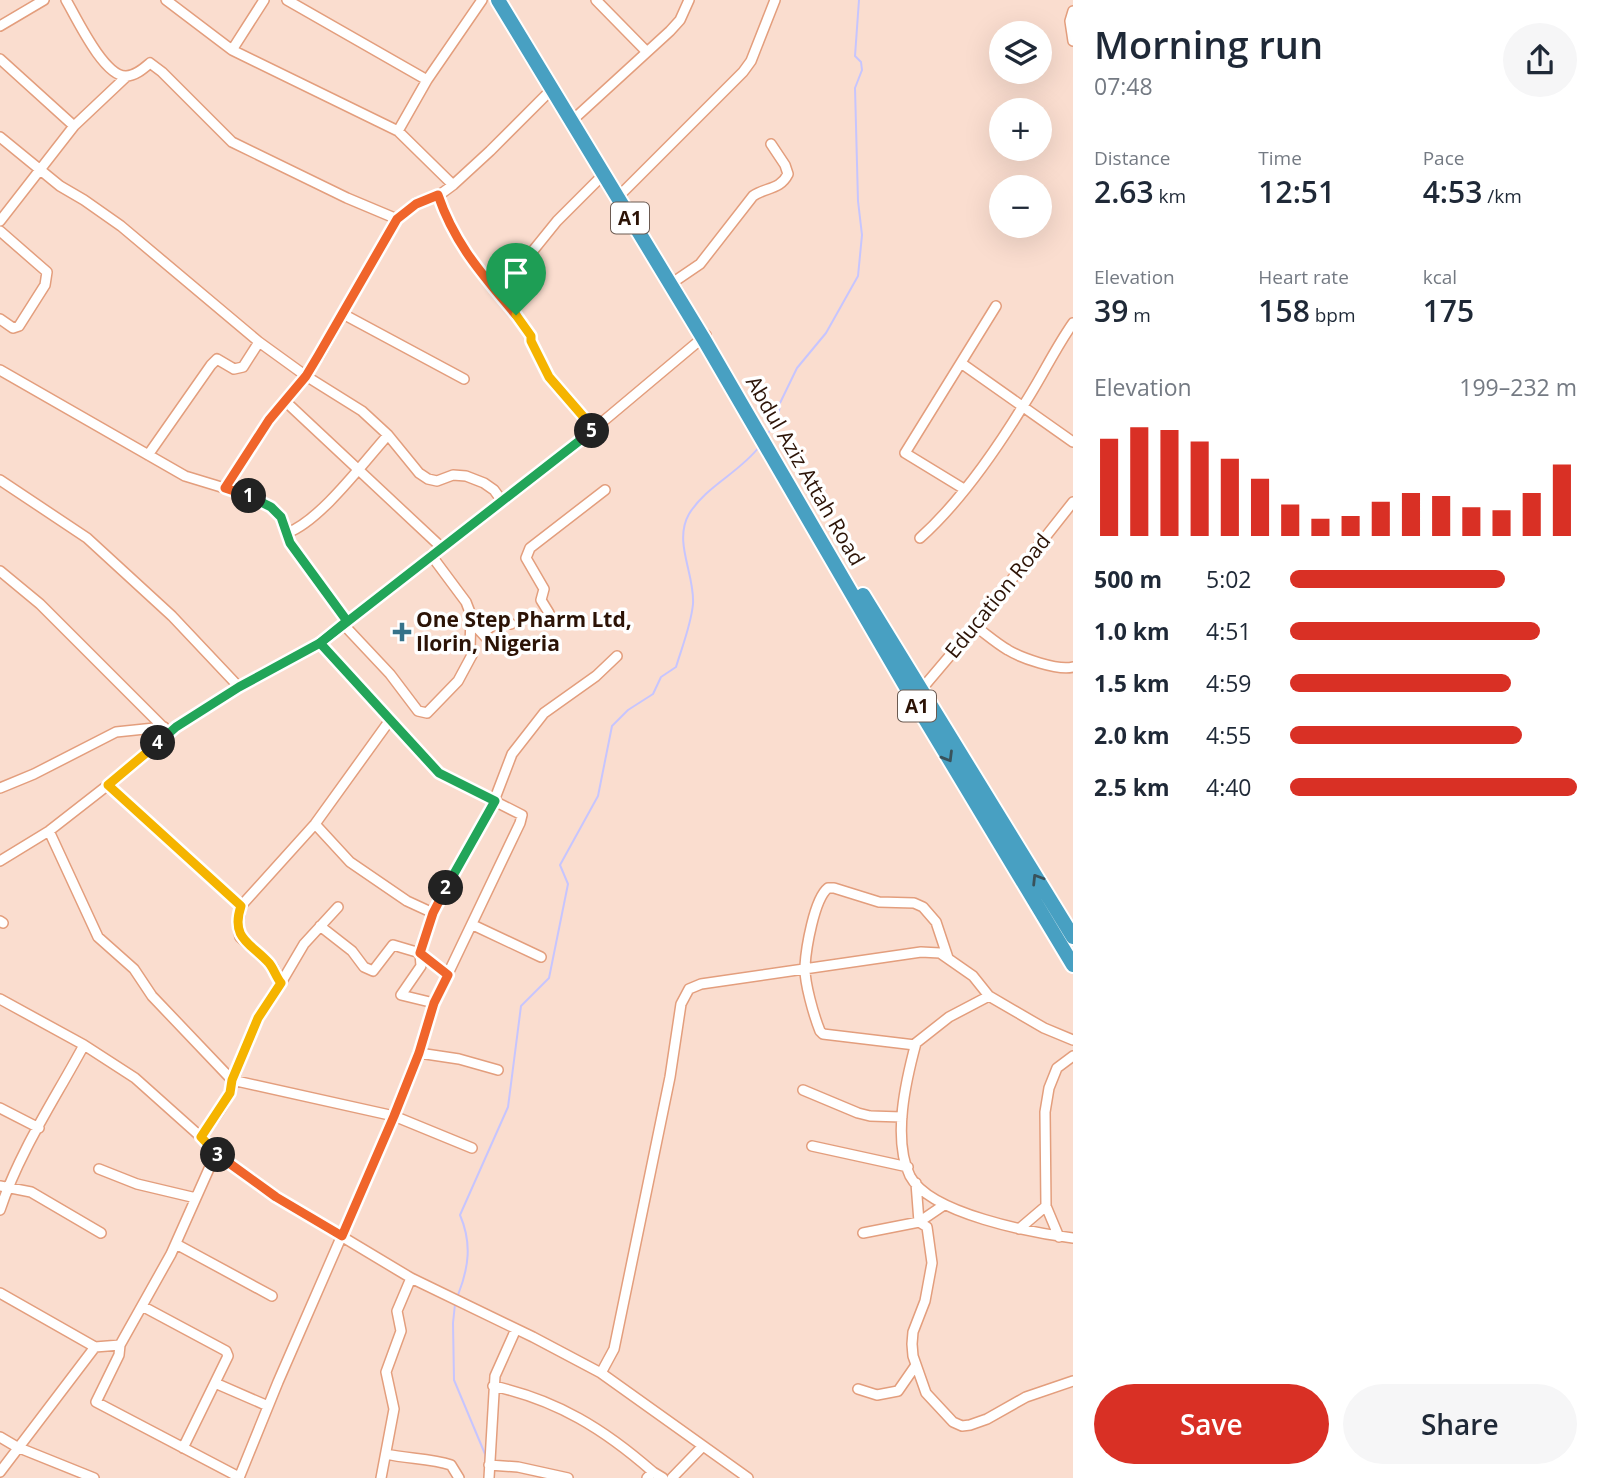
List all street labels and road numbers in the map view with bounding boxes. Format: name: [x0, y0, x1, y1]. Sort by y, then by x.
road number: A1: [611, 202, 649, 233]
street label: Abdul Aziz Attah Road: [740, 371, 872, 570]
street label: Education Road: [938, 527, 1056, 664]
road number: A1: [898, 691, 936, 722]

